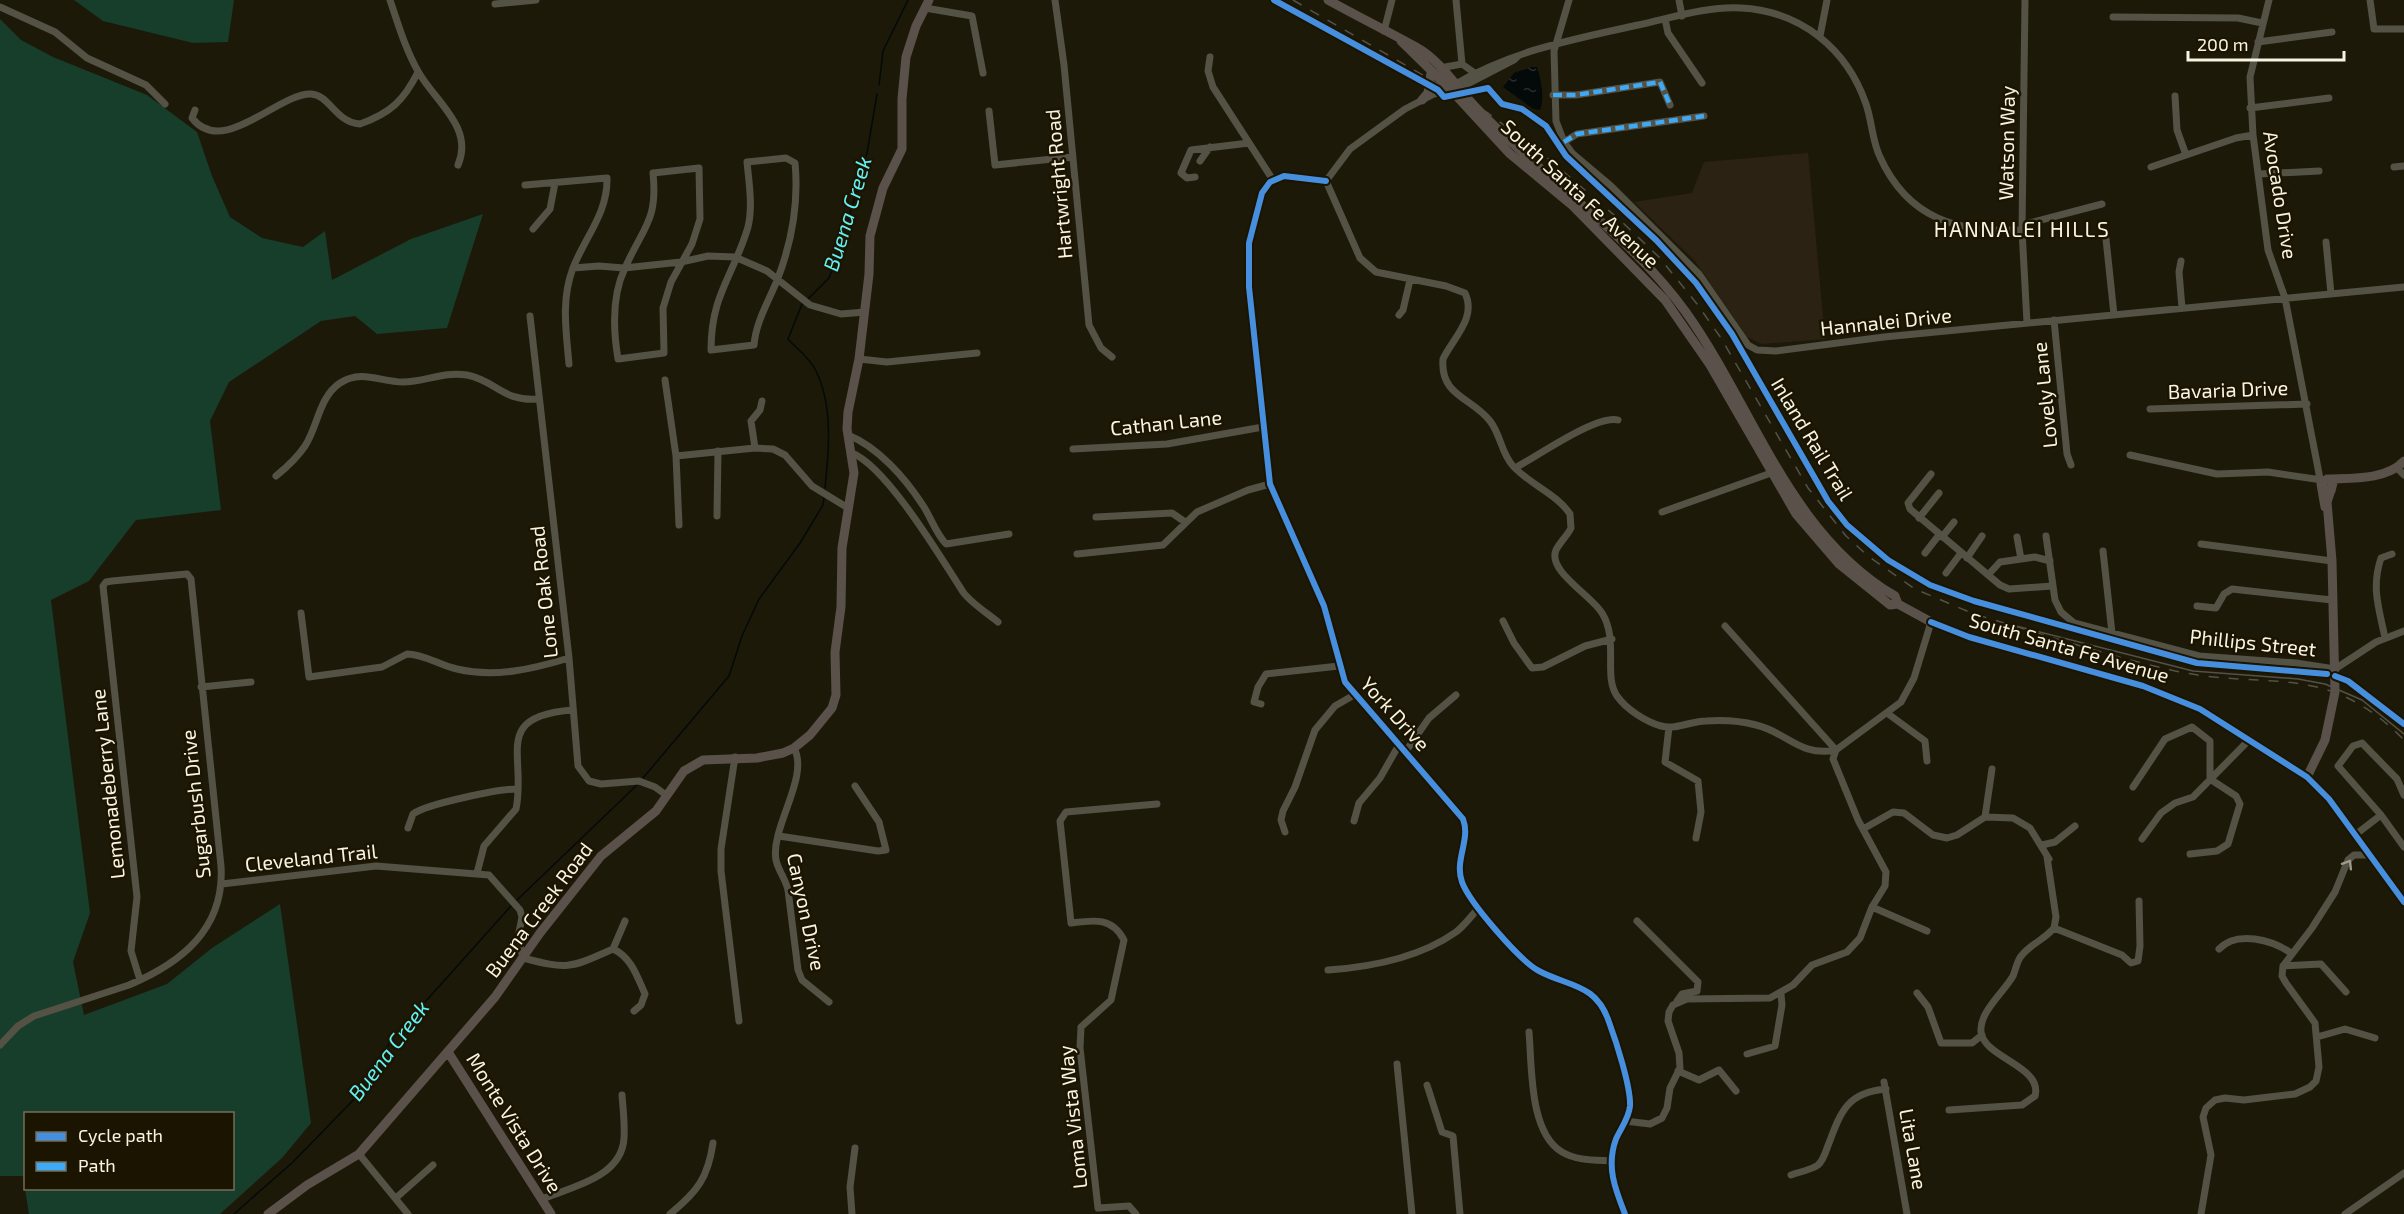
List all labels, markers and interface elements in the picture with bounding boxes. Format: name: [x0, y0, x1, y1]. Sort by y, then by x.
scale bar: [2188, 24, 2344, 62]
text: 200 m: [2197, 33, 2249, 55]
street label: Watson Way: [1993, 85, 2019, 201]
street label: Hartwright Road: [1039, 108, 1077, 260]
street label: South Santa Fe Avenue: [1497, 114, 1664, 273]
street label: Avocado Drive: [2259, 129, 2303, 261]
water label: Buena Creek: [817, 153, 876, 274]
district label: HANNALEI HILLS: [1934, 216, 2110, 241]
street label: Hannalei Drive: [1819, 302, 1953, 340]
street label: Lovely Lane: [2027, 341, 2062, 449]
street label: Inland Rail Trail: [1767, 373, 1859, 504]
street label: Bavaria Drive: [2167, 375, 2289, 403]
street label: Cathan Lane: [1109, 404, 1223, 440]
street label: Lone Oak Road: [524, 525, 562, 660]
street label: South Santa Fe Avenue: [1967, 607, 2172, 687]
street label: Phillips Street: [2189, 623, 2318, 661]
street label: York Drive: [1356, 671, 1435, 755]
street label: Lemonadeberry Lane: [85, 688, 129, 880]
street label: Sugarbush Drive: [175, 729, 215, 880]
street label: Buena Creek Road: [480, 837, 597, 982]
street label: Cleveland Trail: [244, 838, 378, 876]
street label: Canyon Drive: [783, 851, 831, 973]
one-way arrow: [2340, 860, 2352, 870]
water label: Buena Creek: [342, 995, 433, 1105]
street label: Loma Vista Way: [1052, 1044, 1091, 1190]
street label: Monte Vista Drive: [462, 1048, 568, 1197]
street label: Lita Lane: [1895, 1106, 1933, 1191]
legend: [24, 1112, 234, 1190]
text: Cycle path: [78, 1124, 163, 1146]
text: Path: [78, 1154, 116, 1176]

